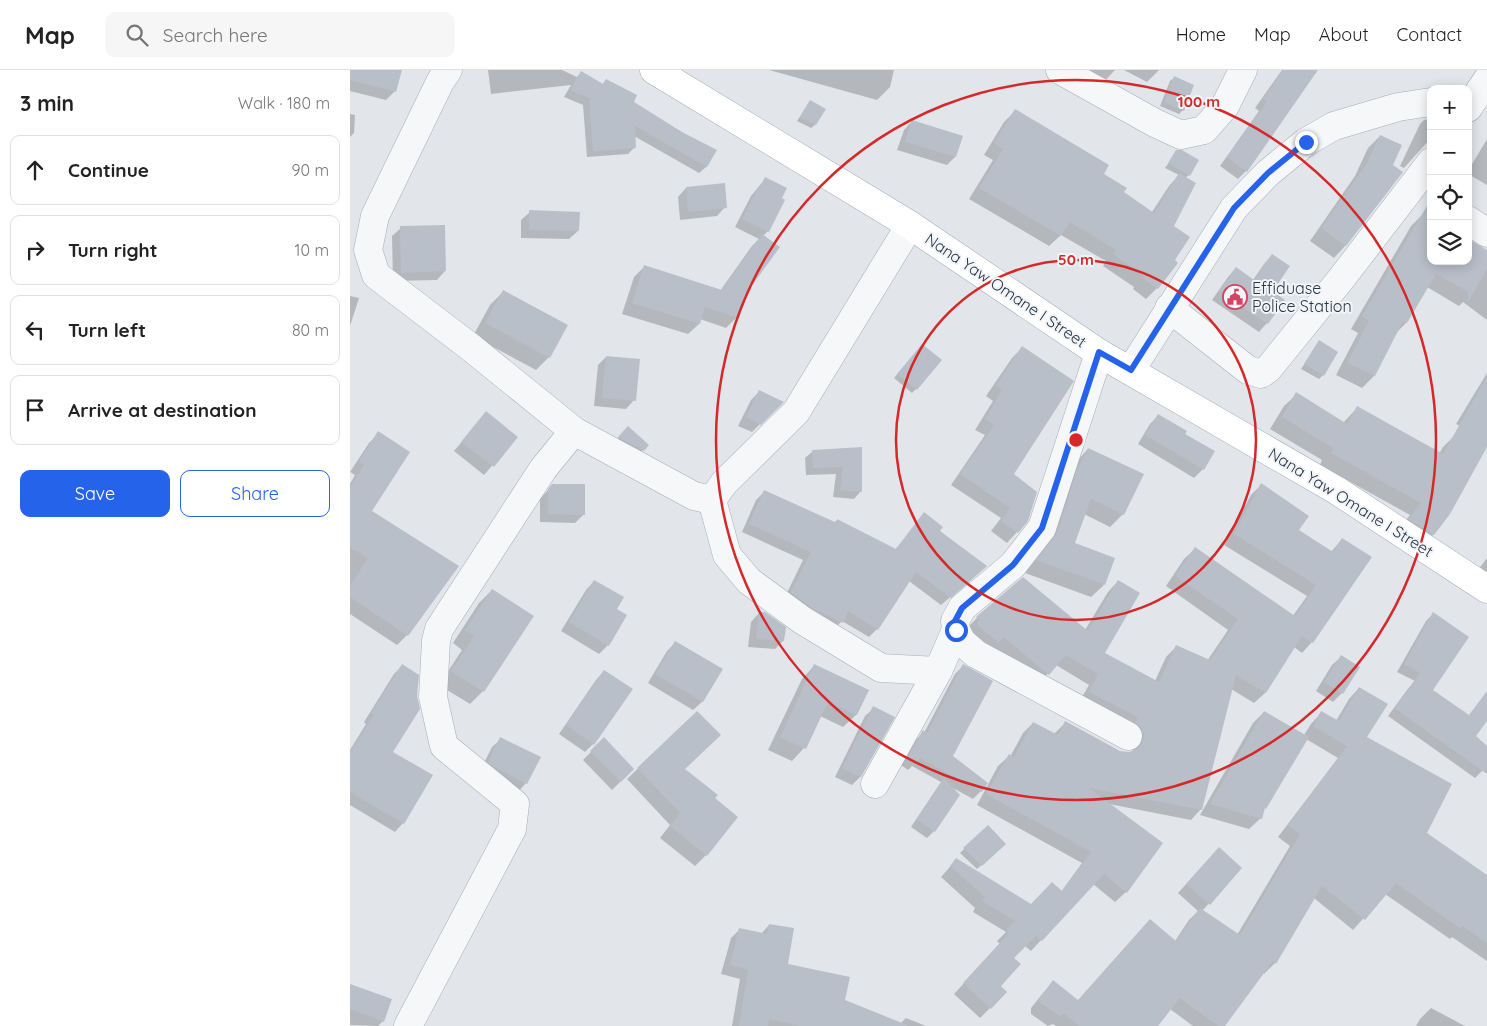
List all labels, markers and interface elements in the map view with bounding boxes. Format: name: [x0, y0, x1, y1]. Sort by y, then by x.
search box: [105, 12, 455, 57]
text: Map: [25, 20, 75, 50]
icon: search: [123, 21, 151, 49]
text: Search here: [163, 23, 268, 47]
text: Home: [1176, 23, 1226, 46]
text: Map: [1254, 23, 1291, 46]
text: About: [1319, 23, 1369, 46]
text: Contact: [1397, 23, 1462, 46]
map controls: [1427, 85, 1472, 265]
button: +: [1427, 85, 1472, 130]
text: 3 min: [20, 90, 74, 116]
text: 100 m: [1178, 92, 1220, 111]
text: Walk · 180 m: [238, 93, 330, 113]
button: −: [1427, 130, 1472, 175]
route end: [1295, 131, 1318, 154]
icon: ahead: [21, 156, 49, 184]
text: Continue: [68, 158, 149, 182]
text: 90 m: [292, 160, 329, 180]
button: locate: [1427, 175, 1472, 220]
button: layers: [1427, 220, 1472, 265]
street label: Nana Yaw Omane I Street: [921, 228, 1091, 352]
icon: right: [21, 236, 49, 264]
text: Turn right: [68, 238, 157, 262]
text: 10 m: [295, 240, 329, 260]
text: 50 m: [1058, 250, 1094, 269]
place label: Effiduase Police Station: [1252, 278, 1352, 316]
public building icon: Effiduase Police Station: [1222, 284, 1248, 310]
icon: left: [21, 316, 49, 344]
text: Turn left: [68, 318, 146, 342]
text: 80 m: [292, 320, 329, 340]
icon: arrive: [21, 396, 49, 424]
text: Arrive at destination: [68, 398, 257, 422]
centre of rings: [1067, 431, 1085, 449]
street label: Nana Yaw Omane I Street: [1265, 443, 1437, 561]
button: Save: [20, 470, 170, 517]
button: Share: [180, 470, 330, 517]
route start: [945, 619, 968, 642]

